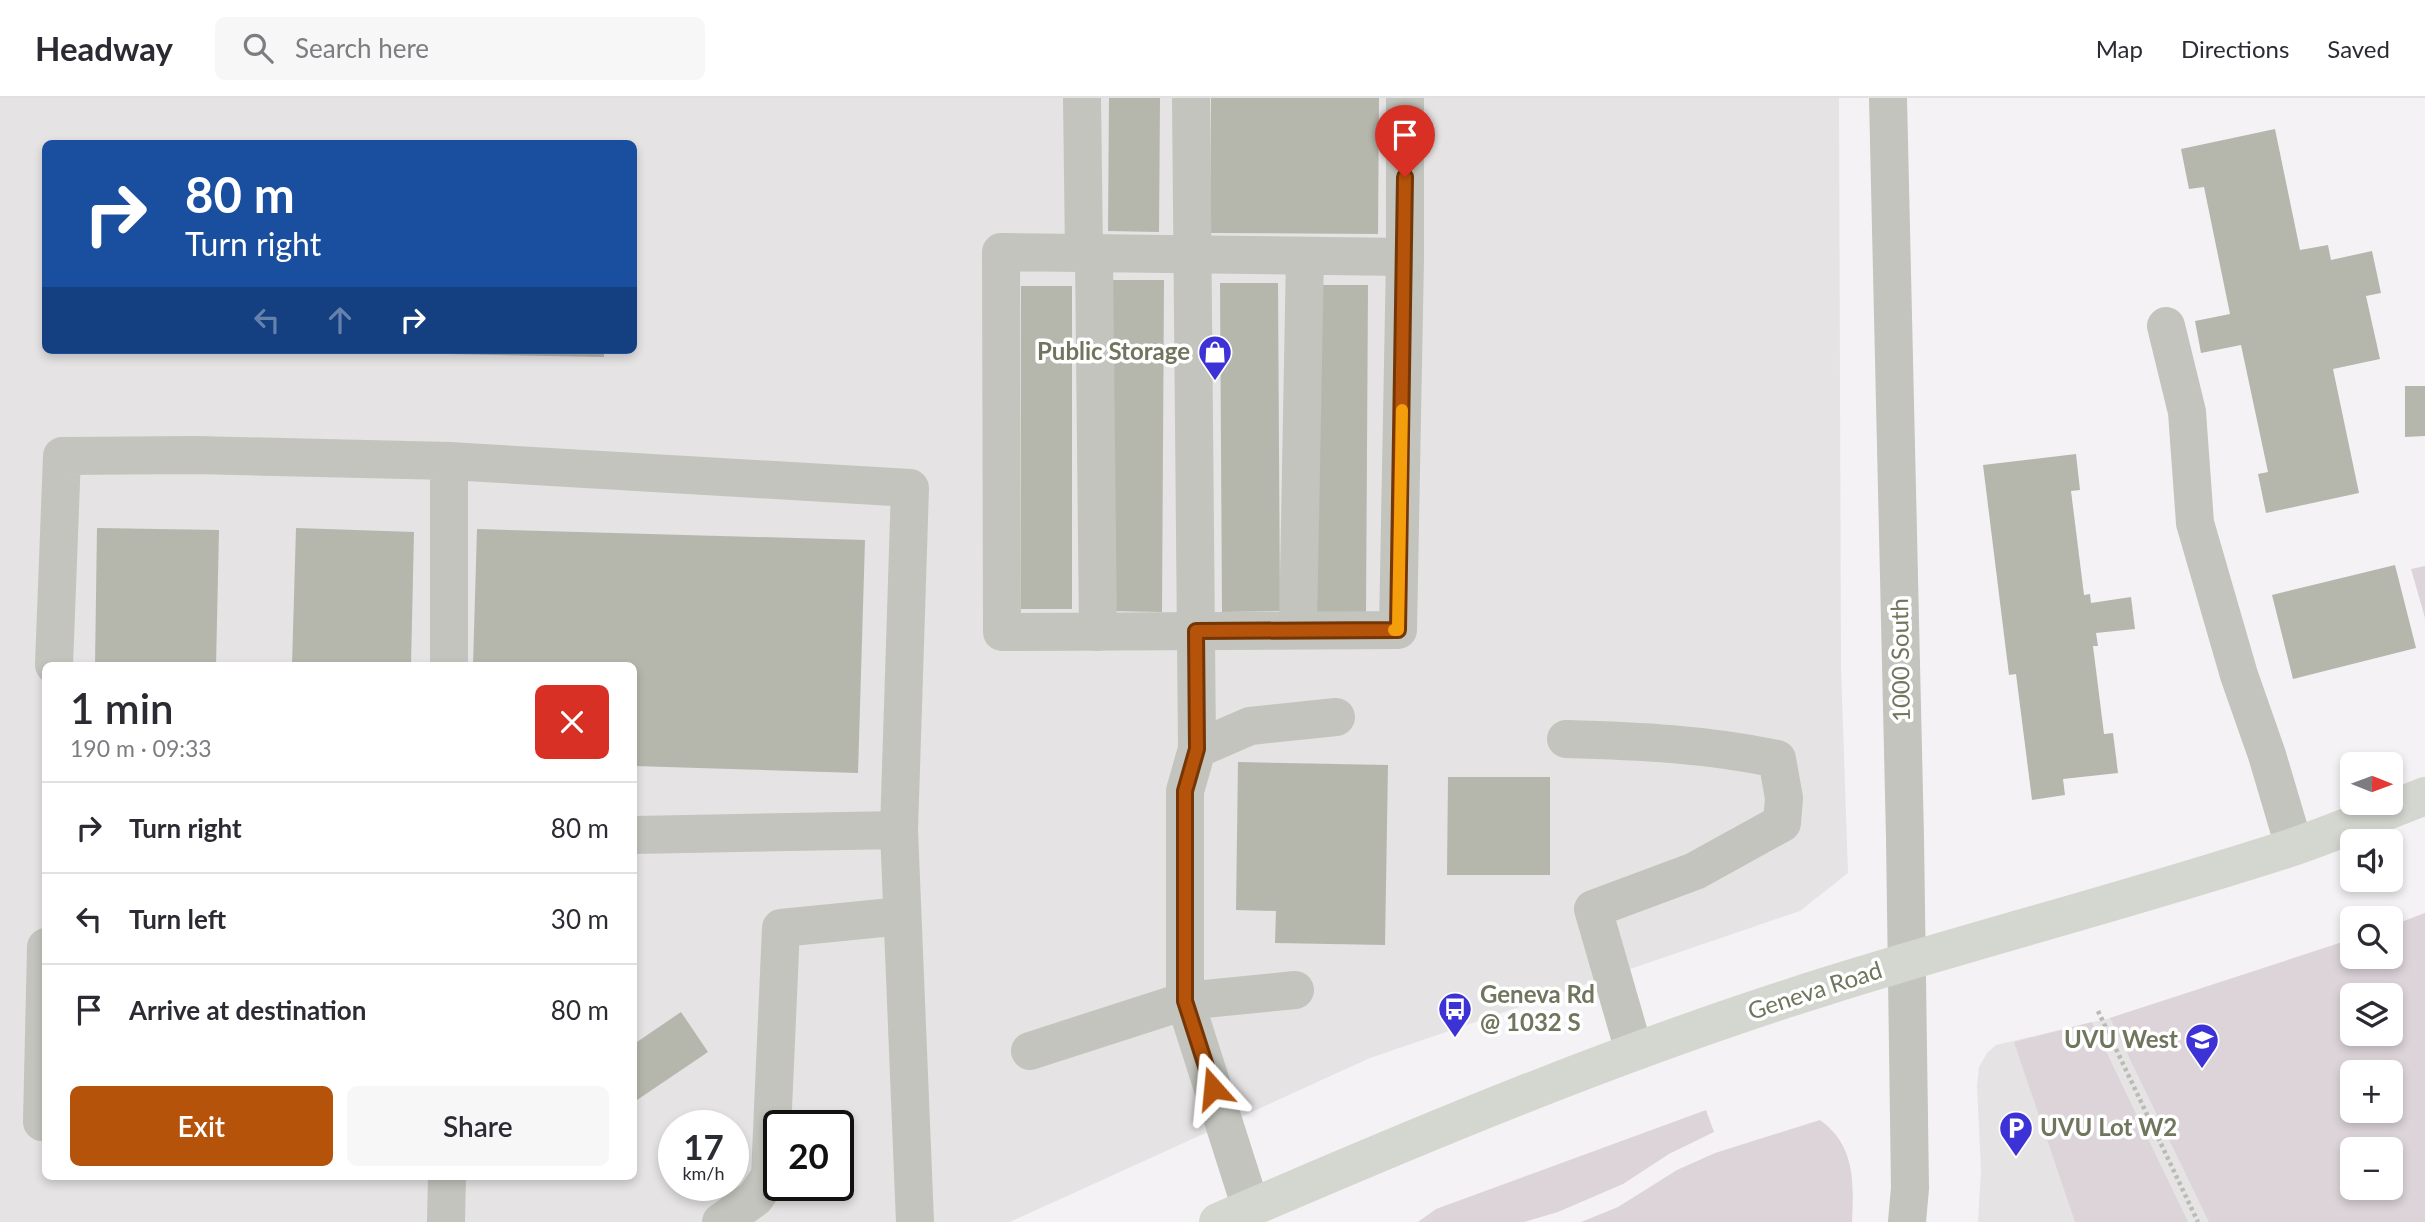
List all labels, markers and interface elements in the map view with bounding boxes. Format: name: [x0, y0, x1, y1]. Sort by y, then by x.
search box: [215, 17, 705, 80]
text: Headway: [35, 28, 173, 68]
icon: search: [239, 29, 277, 67]
text: Search here: [295, 32, 429, 64]
text: Map: [2096, 34, 2143, 63]
text: Directions: [2181, 34, 2289, 63]
text: Saved: [2327, 34, 2390, 63]
pin: [1375, 105, 1435, 177]
icon: arrive: [1386, 116, 1424, 154]
text: 80 m: [185, 165, 295, 223]
icon: right: [70, 168, 161, 259]
text: Turn right: [185, 224, 321, 263]
icon: left: [248, 301, 286, 339]
icon: ahead: [321, 301, 359, 339]
icon: right: [394, 301, 432, 339]
shop icon: Public Storage: [1196, 333, 1234, 382]
place label: Public Storage: [1037, 336, 1190, 365]
street label: 1000 South: [1884, 598, 1915, 722]
text: 1 min: [70, 683, 174, 733]
button: close: [535, 685, 609, 759]
text: 190 m · 09:33: [70, 734, 212, 762]
north arrow: [2340, 752, 2403, 816]
map controls: [2340, 752, 2403, 1200]
icon: right: [70, 809, 108, 847]
text: Turn right: [129, 812, 242, 844]
text: 80 m: [551, 812, 609, 844]
button: sound: [2340, 829, 2403, 892]
icon: left: [70, 900, 108, 938]
text: Turn left: [129, 903, 226, 935]
text: 30 m: [551, 903, 609, 935]
button: search: [2340, 906, 2403, 969]
street label: Geneva Road: [1744, 954, 1885, 1025]
place label: Geneva Rd @ 1032 S: [1480, 979, 1595, 1036]
button: layers: [2340, 983, 2403, 1046]
bus stop icon: Geneva Rd @ 1032 S: [1436, 990, 1474, 1039]
icon: arrive: [70, 991, 108, 1029]
text: Arrive at destination: [129, 994, 366, 1026]
text: 80 m: [551, 994, 609, 1026]
school or university icon: UVU West: [2183, 1021, 2221, 1070]
place label: UVU West: [2064, 1024, 2178, 1053]
position arrow: [1176, 1051, 1250, 1125]
button: +: [2340, 1060, 2403, 1123]
button: Exit: [70, 1086, 333, 1166]
button: Share: [347, 1086, 609, 1166]
parking icon: UVU Lot W2: [1997, 1109, 2035, 1158]
speed limit sign: 20: [763, 1110, 854, 1201]
place label: UVU Lot W2: [2040, 1112, 2177, 1141]
text: 17: [683, 1125, 724, 1167]
button: −: [2340, 1137, 2403, 1200]
text: km/h: [682, 1162, 725, 1184]

